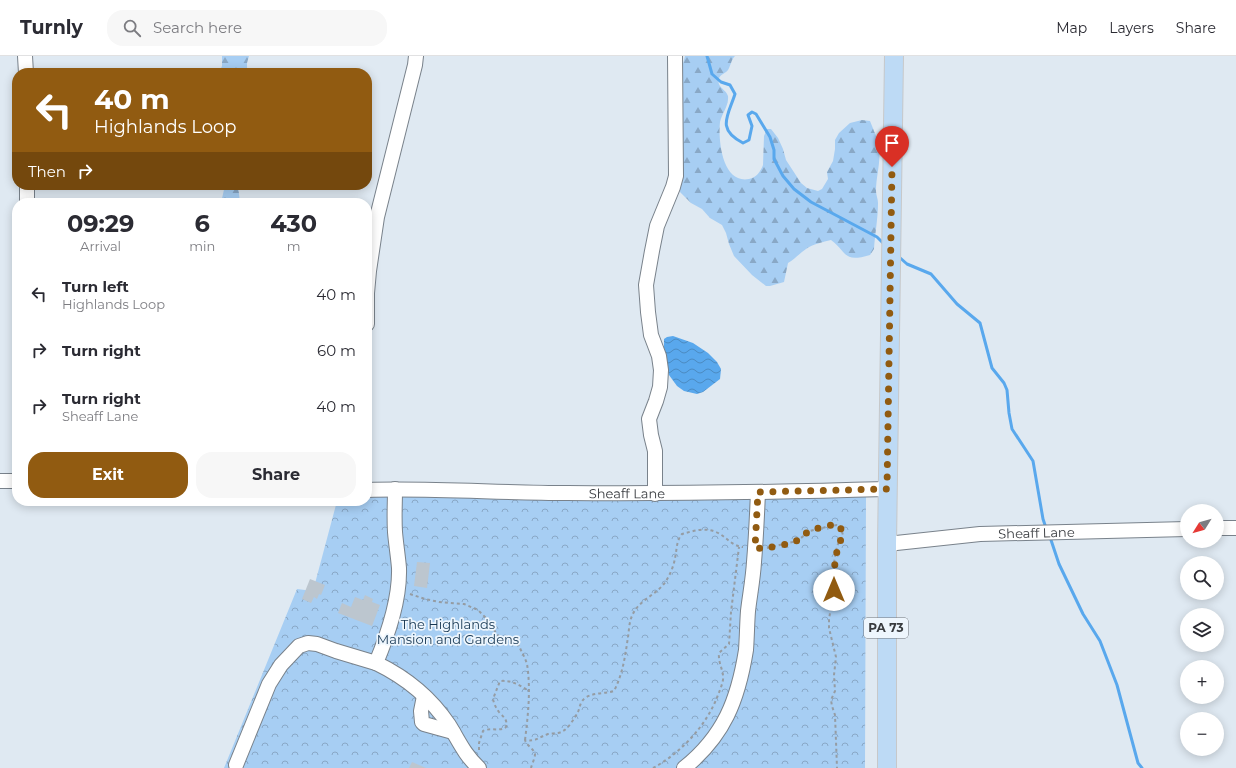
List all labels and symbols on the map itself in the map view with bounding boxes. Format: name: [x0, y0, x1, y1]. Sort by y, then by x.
pin: [875, 126, 909, 167]
street label: Sheaff Lane: [589, 485, 665, 501]
north arrow: [1180, 504, 1224, 548]
street label: Sheaff Lane: [998, 524, 1075, 542]
position arrow: [813, 569, 855, 611]
park label: The Highlands Mansion and Gardens: [377, 616, 519, 647]
road number: PA 73: [864, 618, 908, 638]

